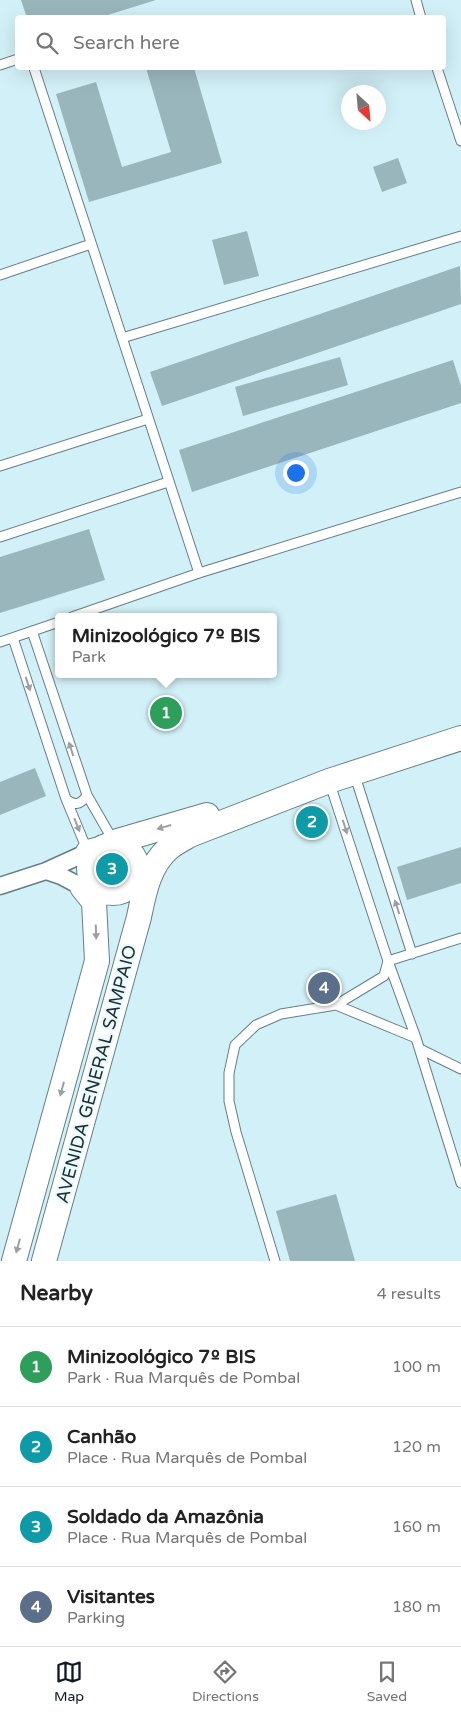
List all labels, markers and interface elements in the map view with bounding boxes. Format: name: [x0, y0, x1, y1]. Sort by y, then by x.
search box: [15, 15, 446, 70]
icon: search: [33, 29, 61, 57]
text: Search here: [73, 32, 180, 54]
north arrow: [341, 85, 386, 130]
your location: [283, 460, 309, 486]
popup: [55, 613, 277, 678]
text: Minizoológico 7º BIS: [72, 625, 260, 647]
text: Park: [72, 647, 106, 667]
one-way arrow: [24, 677, 32, 692]
pin: 1: [150, 694, 182, 732]
one-way arrow: [67, 741, 75, 756]
pin: 2: [296, 803, 328, 841]
one-way arrow: [74, 818, 81, 833]
one-way arrow: [341, 820, 349, 835]
one-way arrow: [157, 823, 172, 831]
pin: 3: [96, 850, 128, 888]
one-way arrow: [393, 900, 400, 915]
one-way arrow: [92, 924, 100, 940]
street label: AVENIDA GENERAL SAMPAIO: [51, 943, 141, 1205]
pin: 4: [308, 969, 340, 1007]
one-way arrow: [57, 1082, 65, 1097]
one-way arrow: [14, 1239, 22, 1254]
text: Nearby: [20, 1281, 93, 1306]
text: 4 results: [377, 1284, 441, 1304]
text: Minizoológico 7º BIS: [67, 1346, 256, 1368]
text: 1: [31, 1357, 41, 1377]
text: 100 m: [392, 1357, 441, 1377]
text: Park · Rua Marquês de Pombal: [67, 1368, 300, 1388]
text: Canhão: [67, 1426, 136, 1448]
text: 2: [31, 1437, 41, 1457]
text: 120 m: [392, 1437, 441, 1457]
text: Place · Rua Marquês de Pombal: [67, 1448, 307, 1468]
text: Soldado da Amazônia: [67, 1506, 264, 1528]
text: 3: [31, 1517, 41, 1537]
text: 160 m: [392, 1517, 441, 1537]
text: Place · Rua Marquês de Pombal: [67, 1528, 307, 1548]
text: Visitantes: [67, 1586, 155, 1608]
text: 4: [31, 1597, 41, 1617]
text: 180 m: [392, 1597, 441, 1617]
text: Parking: [67, 1608, 125, 1628]
tab: Map: [54, 1658, 84, 1705]
tab: Directions: [192, 1658, 259, 1705]
tab: Saved: [367, 1658, 407, 1705]

